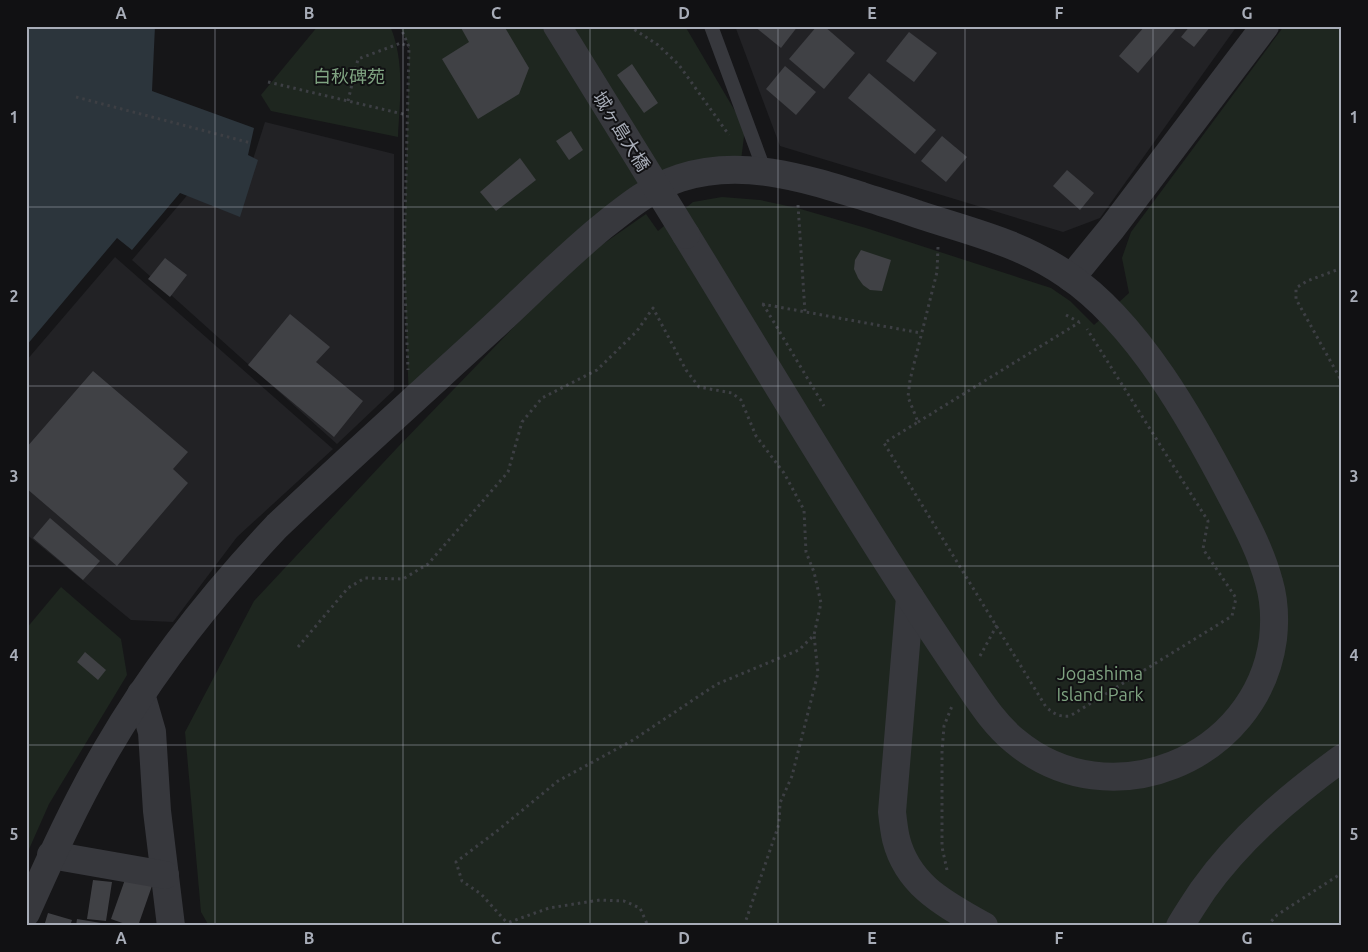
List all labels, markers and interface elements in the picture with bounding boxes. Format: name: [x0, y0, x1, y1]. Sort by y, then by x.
text: A: [115, 4, 127, 22]
text: B: [304, 4, 314, 22]
text: C: [491, 4, 501, 22]
text: D: [678, 4, 690, 22]
text: E: [867, 4, 877, 22]
text: F: [1055, 4, 1064, 22]
text: G: [1241, 4, 1253, 22]
park label: 白秋碑苑: [313, 66, 385, 86]
street label: 城ヶ島大橋: [590, 88, 654, 174]
text: 1: [9, 108, 19, 126]
text: 1: [1349, 108, 1359, 126]
text: 2: [9, 287, 19, 305]
text: 2: [1349, 287, 1359, 305]
text: 3: [9, 467, 19, 485]
text: 3: [1349, 467, 1359, 485]
text: 4: [9, 646, 19, 664]
text: 4: [1349, 646, 1359, 664]
park label: Jogashima Island Park: [1056, 663, 1144, 704]
text: 5: [9, 825, 19, 843]
text: 5: [1349, 825, 1359, 843]
text: A: [115, 929, 127, 947]
text: B: [304, 929, 314, 947]
text: C: [491, 929, 501, 947]
text: D: [678, 929, 690, 947]
text: E: [867, 929, 877, 947]
text: F: [1055, 929, 1064, 947]
text: G: [1241, 929, 1253, 947]

